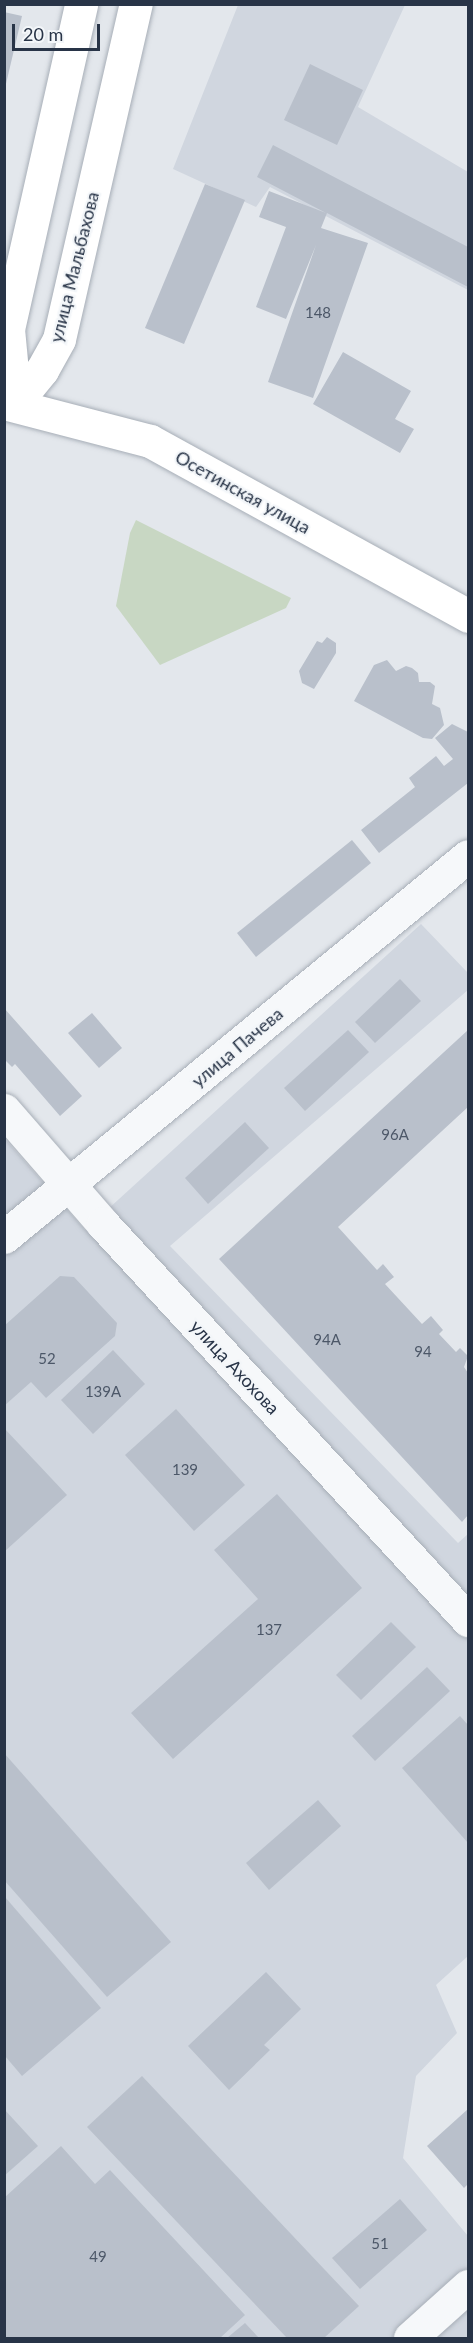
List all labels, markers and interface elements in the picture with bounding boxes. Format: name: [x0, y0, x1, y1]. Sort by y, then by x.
scale bar: [15, 12, 104, 50]
text: 20 m: [23, 23, 63, 45]
street label: улица Мальбахова: [45, 189, 103, 345]
house number: 148: [305, 304, 331, 322]
street label: Осетинская улица: [172, 446, 314, 538]
street label: улица Пачева: [187, 1003, 287, 1091]
house number: 96А: [381, 1126, 409, 1144]
street label: улица Ахохова: [186, 1315, 284, 1419]
house number: 94А: [313, 1331, 341, 1349]
house number: 94: [414, 1343, 432, 1361]
house number: 52: [38, 1350, 56, 1368]
house number: 139А: [85, 1383, 121, 1401]
house number: 139: [172, 1461, 198, 1479]
house number: 137: [256, 1621, 282, 1639]
house number: 51: [371, 2235, 389, 2253]
house number: 49: [89, 2248, 107, 2266]

